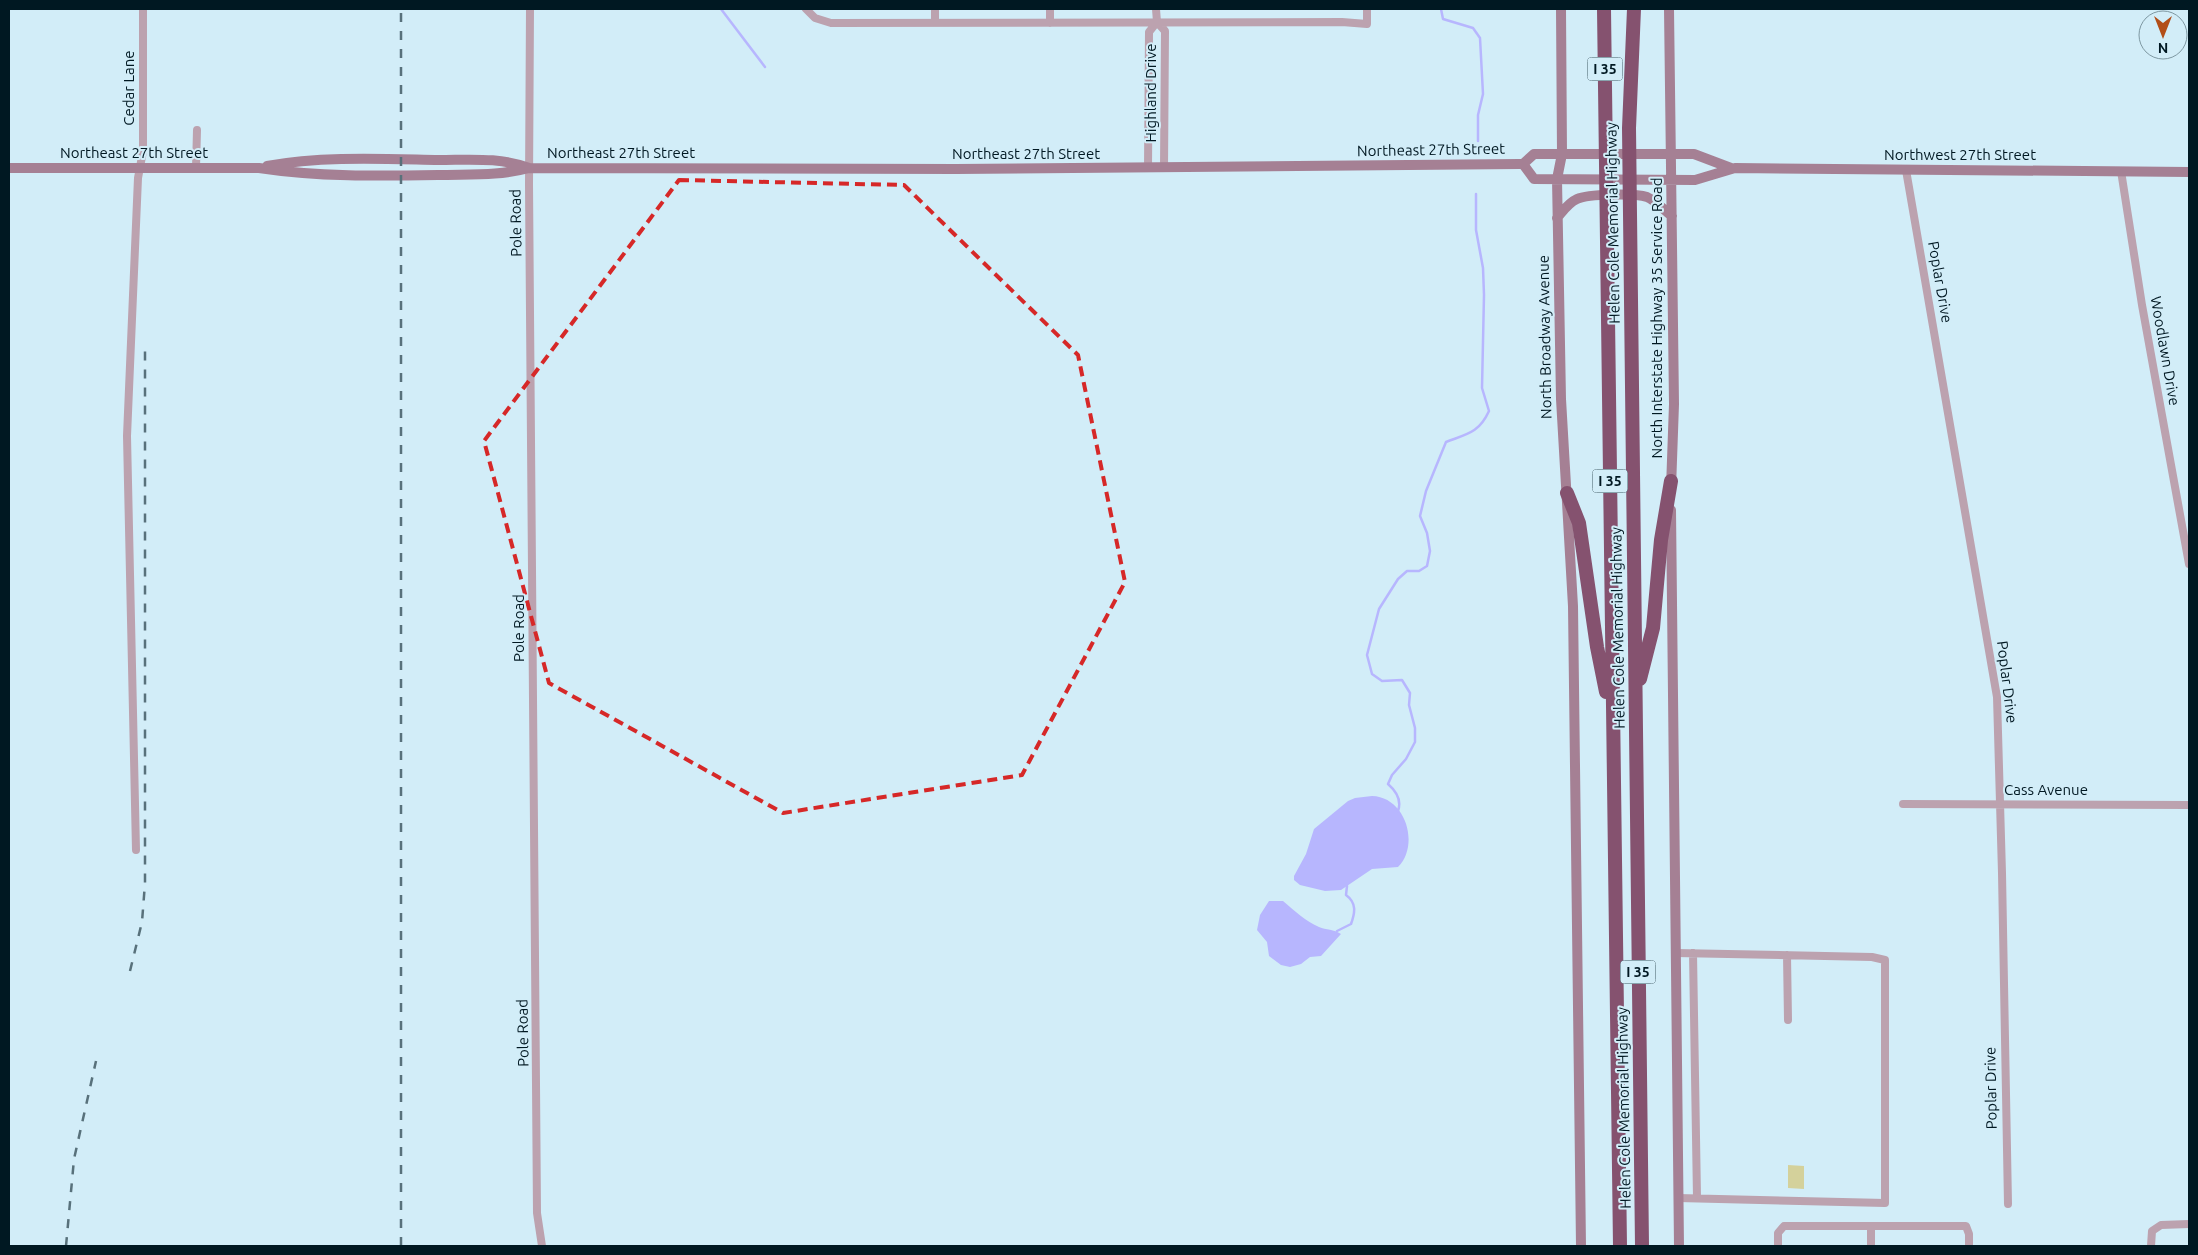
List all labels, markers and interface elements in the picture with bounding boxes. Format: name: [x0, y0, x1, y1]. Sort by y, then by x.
north arrow: [2138, 10, 2188, 60]
text: N: [2158, 40, 2168, 56]
street label: Highland Drive: [1142, 43, 1159, 143]
street label: Cedar Lane: [120, 50, 137, 126]
road number: I 35: [1588, 58, 1622, 80]
street label: Helen Cole Memorial Highway: [1602, 122, 1623, 324]
street label: Northeast 27th Street: [1357, 140, 1505, 159]
street label: Northeast 27th Street: [60, 144, 208, 161]
street label: Northeast 27th Street: [547, 144, 695, 161]
street label: Northeast 27th Street: [952, 145, 1100, 162]
street label: Northwest 27th Street: [1884, 146, 2036, 163]
street label: North Interstate Highway 35 Service Road: [1648, 178, 1665, 458]
street label: Pole Road: [506, 189, 525, 257]
street label: Poplar Drive: [1925, 240, 1956, 324]
street label: North Broadway Avenue: [1535, 255, 1554, 419]
street label: Woodlawn Drive: [2148, 295, 2183, 407]
road number: I 35: [1592, 470, 1628, 492]
street label: Helen Cole Memorial Highway: [1607, 527, 1628, 729]
street label: Pole Road: [510, 594, 527, 662]
street label: Poplar Drive: [1994, 640, 2021, 724]
street label: Cass Avenue: [2004, 781, 2088, 798]
road number: I 35: [1620, 960, 1656, 984]
street label: Pole Road: [513, 999, 532, 1067]
street label: Helen Cole Memorial Highway: [1613, 1007, 1634, 1209]
street label: Poplar Drive: [1981, 1047, 2000, 1129]

